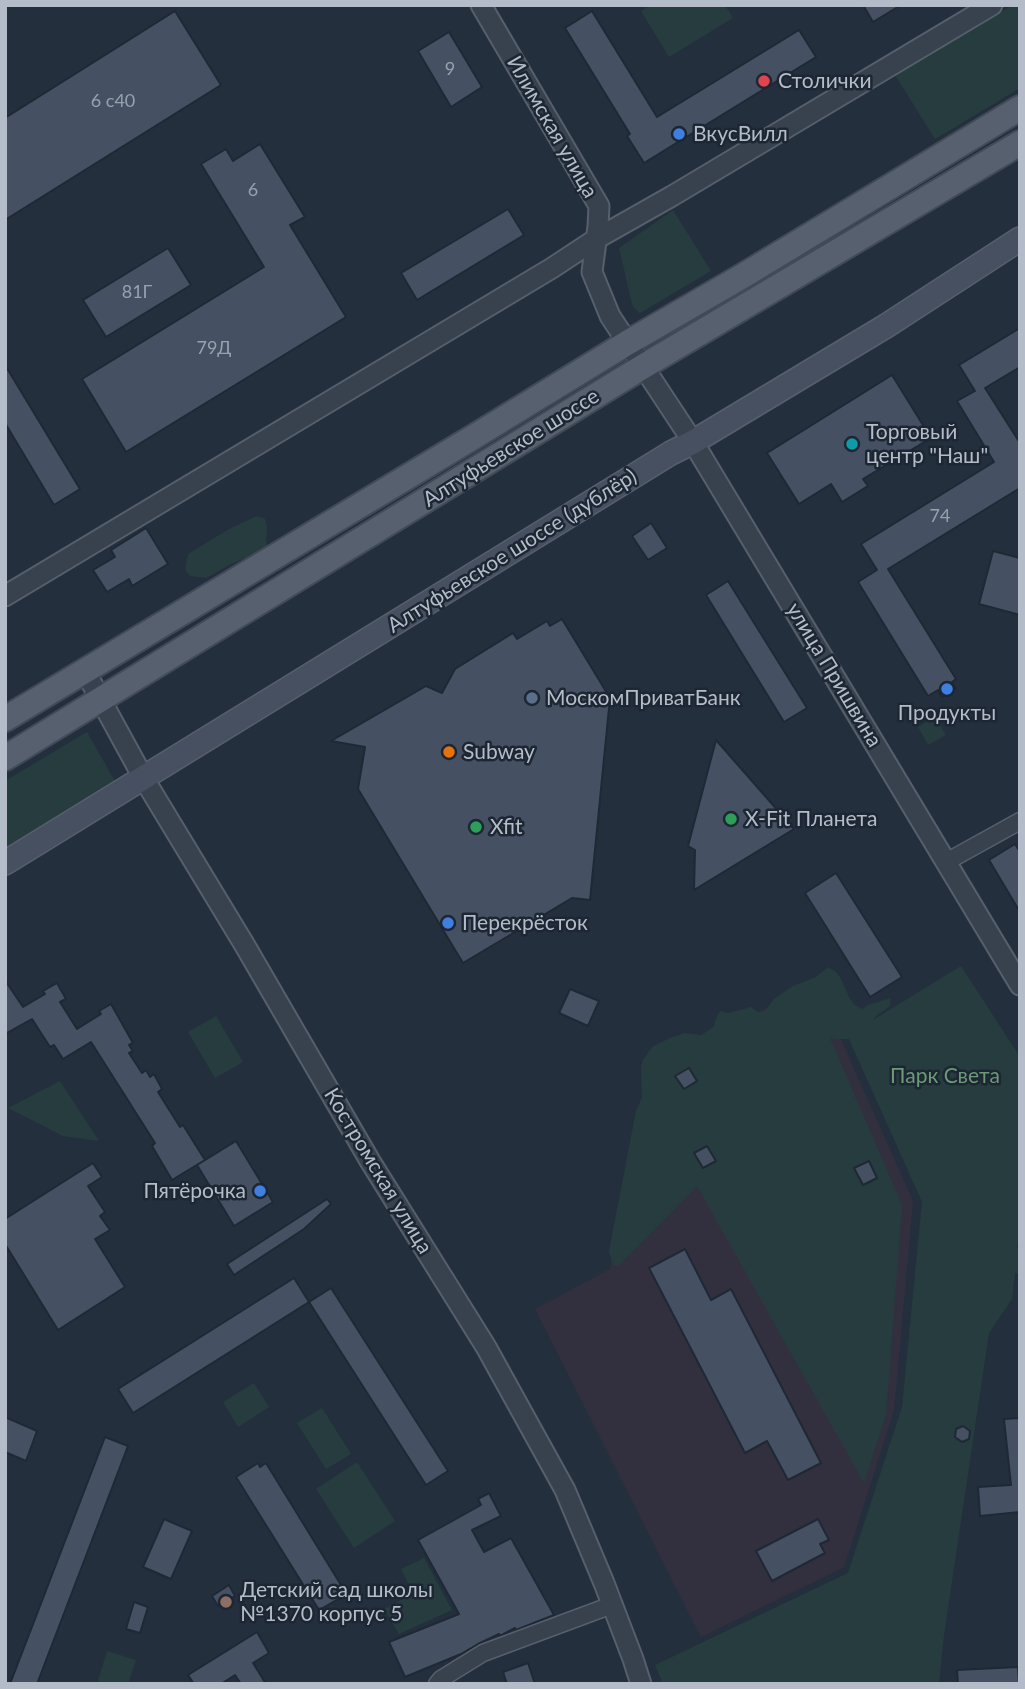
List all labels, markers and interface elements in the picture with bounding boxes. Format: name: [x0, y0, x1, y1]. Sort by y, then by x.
street label: Илимская улица: [501, 52, 603, 202]
house number: 9: [445, 58, 455, 80]
place label: Столички: [778, 68, 872, 94]
marker: Столички: [756, 73, 772, 89]
house number: 6 с40: [91, 90, 135, 112]
place label: ВкусВилл: [693, 121, 788, 147]
marker: ВкусВилл: [671, 126, 687, 142]
house number: 6: [248, 179, 258, 201]
house number: 81Г: [122, 281, 152, 303]
house number: 79Д: [196, 337, 232, 359]
street label: Алтуфьевское шоссе: [418, 384, 604, 512]
place label: Торговый центр "Наш": [866, 419, 988, 469]
marker: Торговый центр "Наш": [844, 436, 860, 452]
street label: Алтуфьевское шоссе (дублёр): [383, 464, 641, 638]
house number: 74: [930, 505, 950, 527]
street label: улица Пришвина: [781, 598, 887, 752]
marker: Продукты: [939, 681, 955, 697]
place label: МоскомПриватБанк: [546, 685, 741, 711]
marker: МоскомПриватБанк: [524, 690, 540, 706]
place label: Продукты: [898, 700, 996, 726]
place label: Subway: [463, 739, 535, 765]
marker: Subway: [441, 744, 457, 760]
place label: X-Fit Планета: [745, 806, 877, 832]
marker: X-Fit Планета: [723, 811, 739, 827]
place label: Xfit: [490, 814, 523, 840]
marker: Xfit: [468, 819, 484, 835]
place label: Перекрёсток: [462, 910, 588, 936]
marker: Перекрёсток: [440, 915, 456, 931]
park label: Парк Света: [890, 1063, 1000, 1089]
street label: Костромская улица: [319, 1084, 437, 1258]
place label: Пятёрочка: [143, 1178, 246, 1204]
marker: Пятёрочка: [252, 1183, 268, 1199]
place label: Детский сад школы №1370 корпус 5: [240, 1577, 433, 1627]
marker: Детский сад школы №1370 корпус 5: [218, 1594, 234, 1610]

